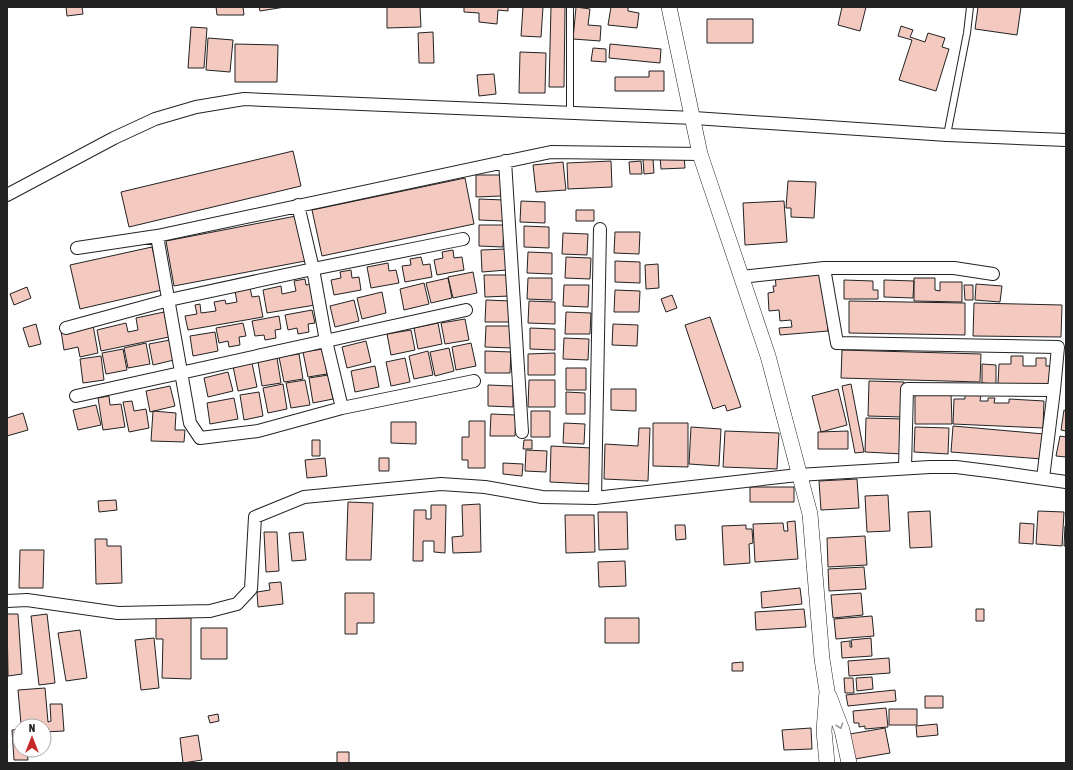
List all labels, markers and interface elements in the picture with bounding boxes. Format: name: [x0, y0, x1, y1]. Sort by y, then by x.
north arrow: [12, 718, 52, 758]
text: N: [29, 722, 35, 734]
one-way arrow: [836, 723, 844, 730]

